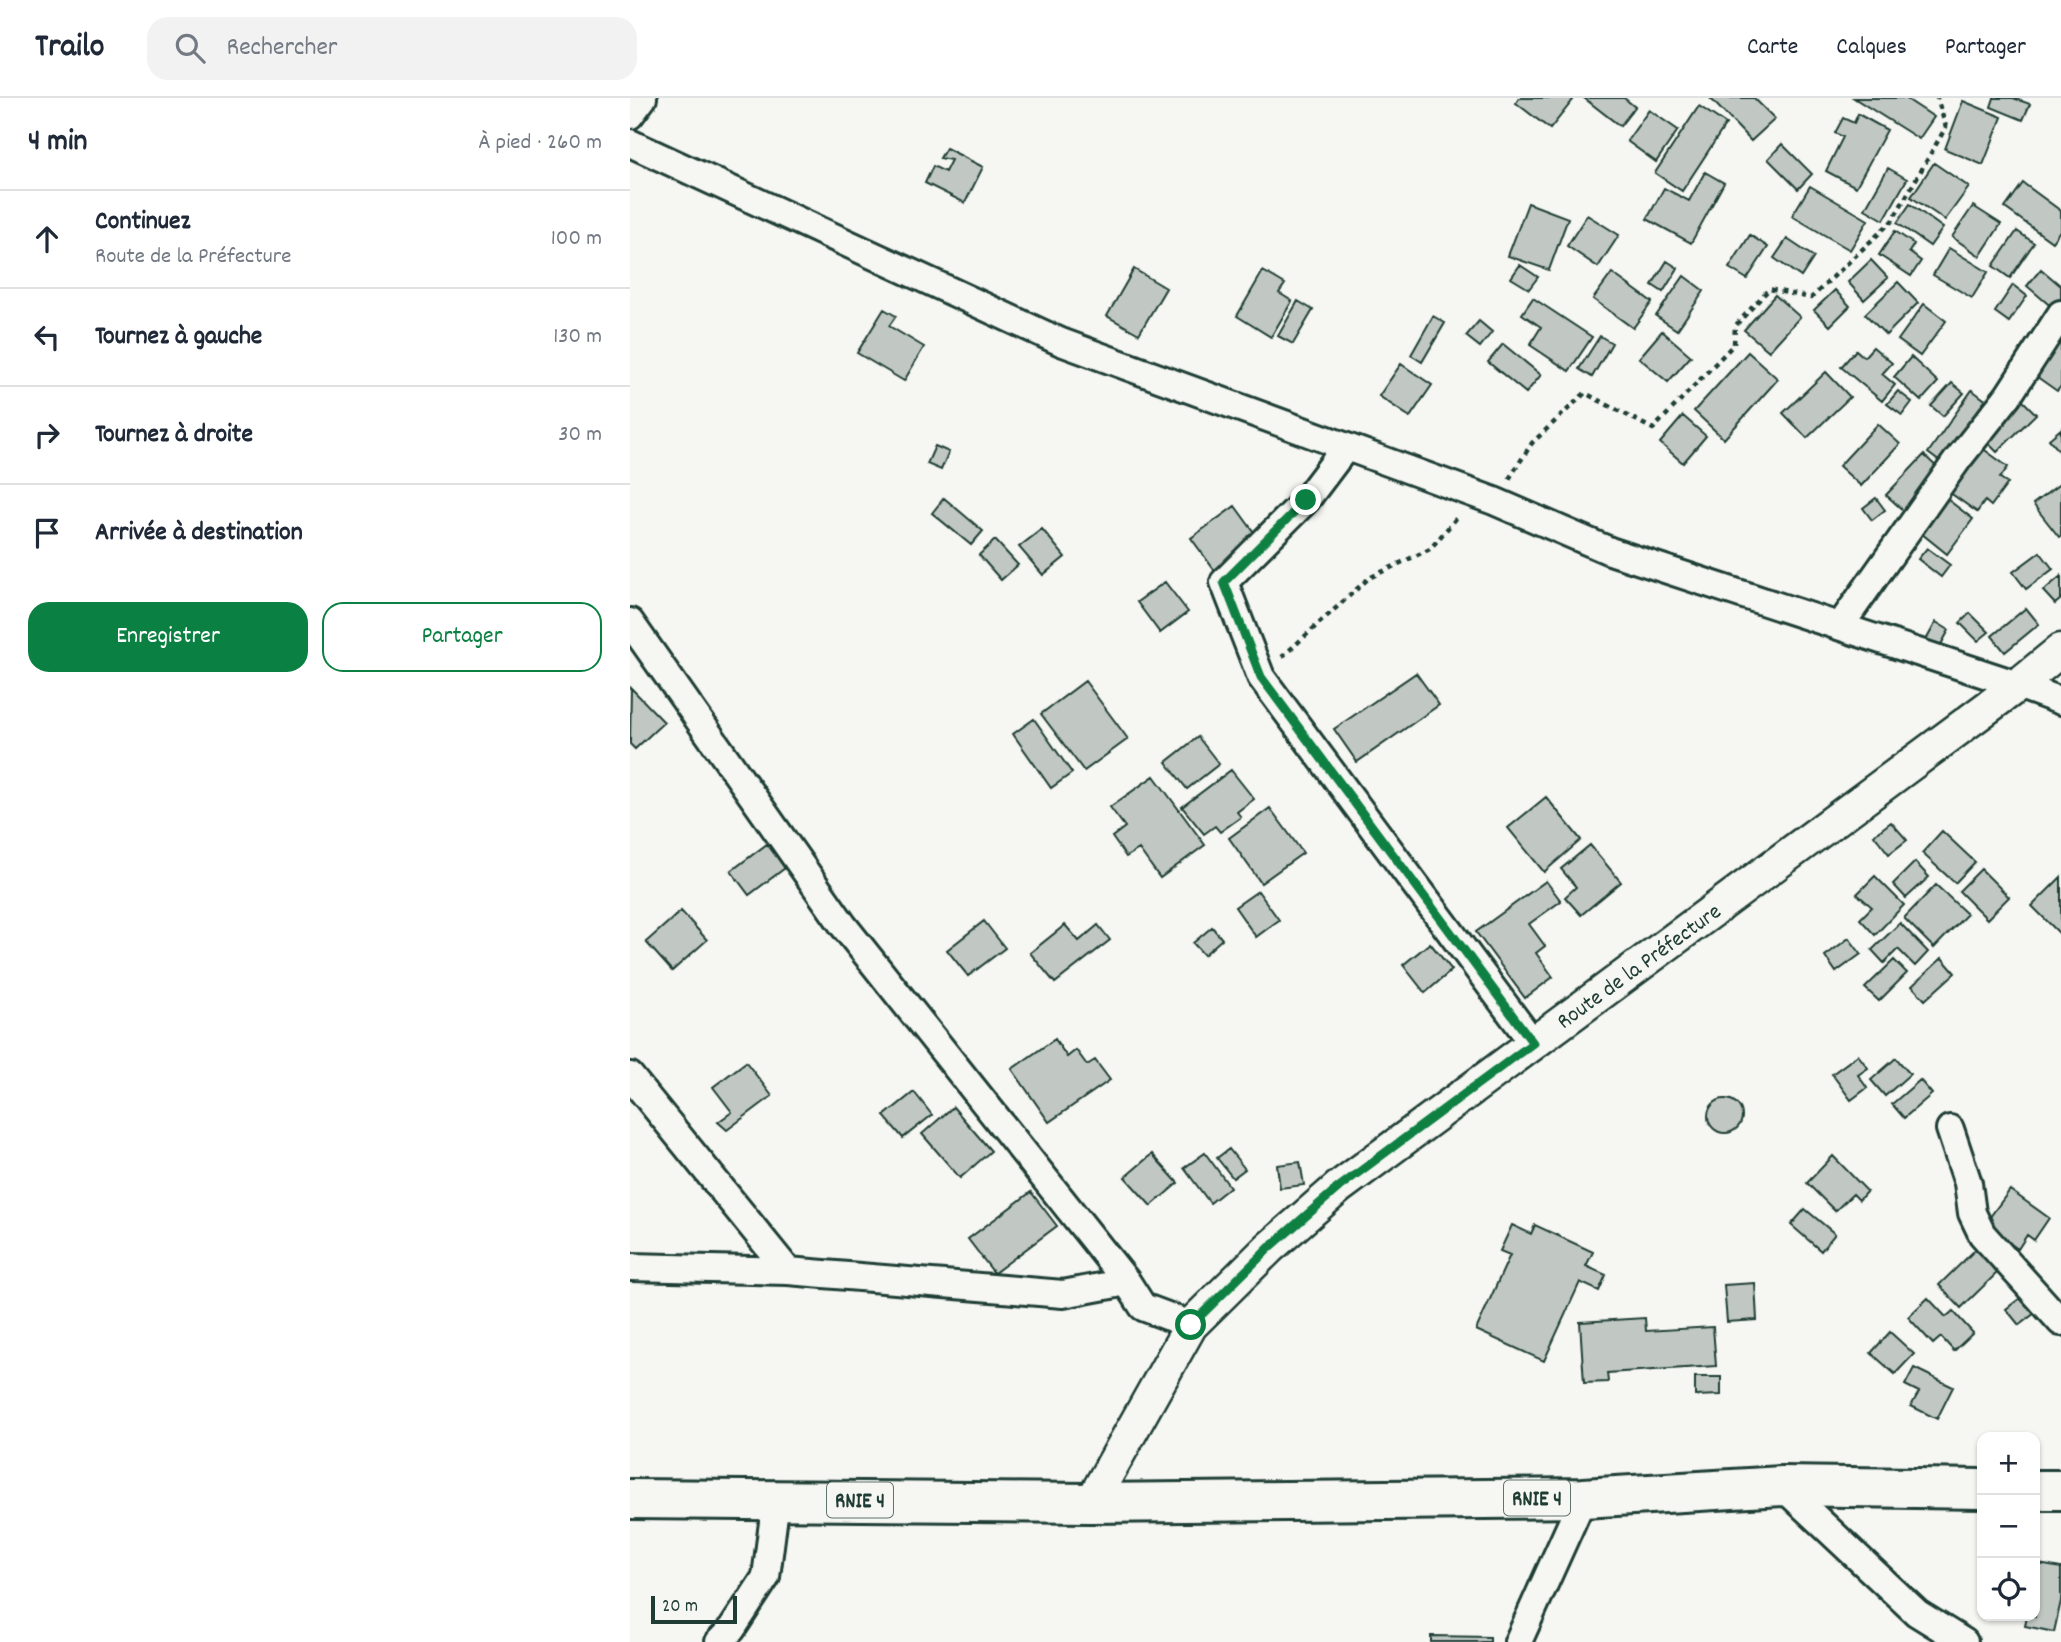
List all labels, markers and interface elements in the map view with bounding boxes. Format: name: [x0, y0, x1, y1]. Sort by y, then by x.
search box: [147, 17, 637, 80]
text: Trailo: [35, 25, 105, 72]
icon: search: [171, 29, 209, 67]
text: Rechercher: [227, 30, 338, 67]
text: Carte: [1747, 31, 1798, 65]
text: Calques: [1836, 31, 1907, 65]
text: Partager: [1945, 31, 2026, 65]
text: 4 min: [28, 122, 87, 165]
text: À pied · 260 m: [478, 127, 602, 160]
text: Continuez: [95, 204, 190, 241]
icon: ahead: [28, 220, 66, 258]
text: 100 m: [551, 223, 602, 256]
text: Route de la Préfecture: [95, 241, 291, 274]
icon: left: [28, 318, 66, 356]
text: Tournez à gauche: [95, 319, 262, 356]
text: 130 m: [553, 321, 602, 354]
icon: right: [28, 416, 66, 454]
text: Tournez à droite: [95, 417, 253, 454]
text: 30 m: [558, 419, 602, 452]
route end: [1290, 484, 1321, 515]
icon: arrive: [28, 514, 66, 552]
text: Arrivée à destination: [95, 515, 303, 552]
button: Enregistrer: [28, 602, 308, 672]
button: Partager: [322, 602, 602, 672]
street label: Route de la Préfecture: [1551, 897, 1729, 1039]
route start: [1175, 1309, 1206, 1340]
map controls: [1977, 1432, 2040, 1621]
button: +: [1977, 1432, 2040, 1495]
road number: RNIE 4: [1504, 1480, 1570, 1516]
road number: RNIE 4: [827, 1482, 893, 1518]
button: −: [1977, 1495, 2040, 1558]
button: locate: [1977, 1558, 2040, 1621]
scale bar: [651, 1593, 737, 1625]
text: 20 m: [662, 1594, 698, 1621]

